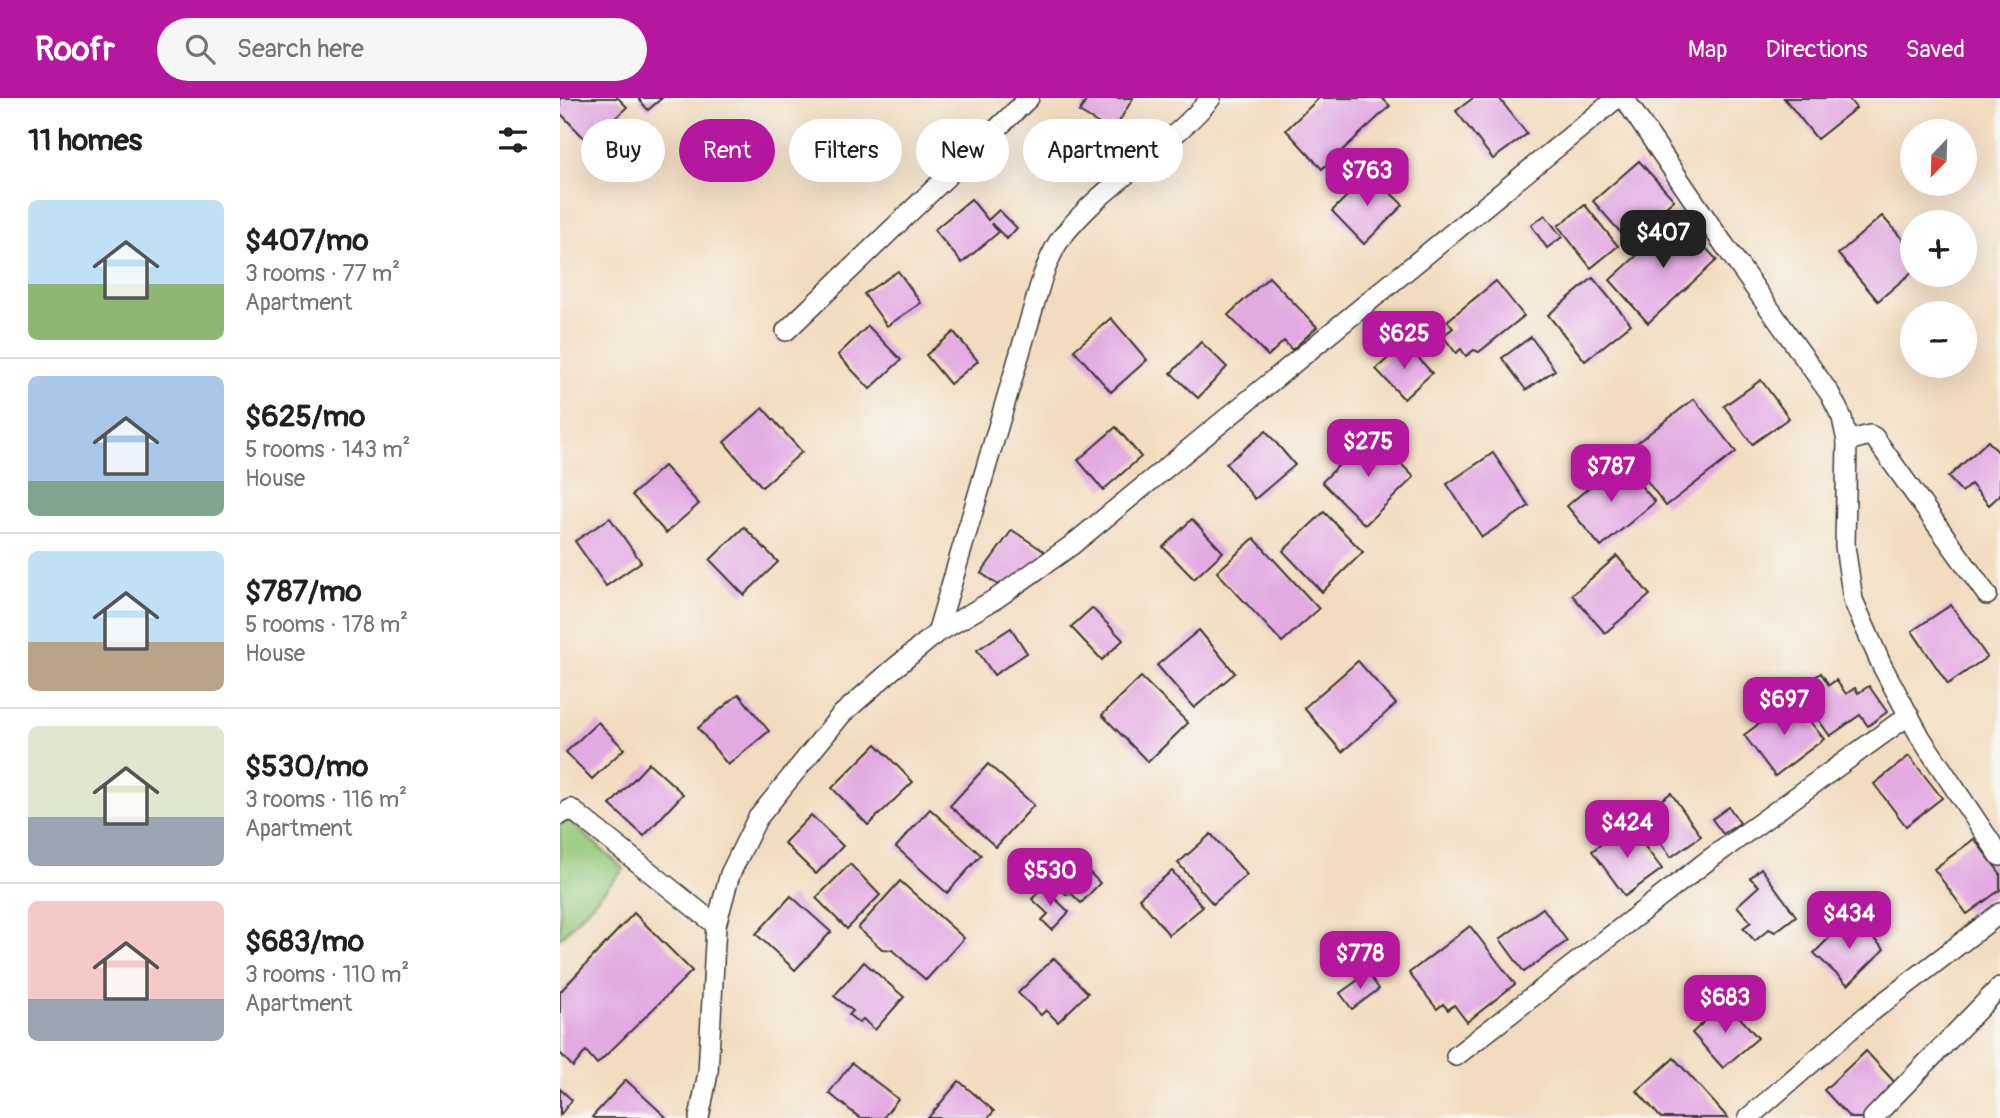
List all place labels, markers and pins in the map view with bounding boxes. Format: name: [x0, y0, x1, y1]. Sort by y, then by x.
pin: $763: [1326, 148, 1408, 208]
pin: $407: [1622, 211, 1704, 270]
pin: $625: [1363, 312, 1445, 371]
pin: $275: [1327, 420, 1409, 479]
pin: $787: [1570, 444, 1652, 504]
pin: $697: [1743, 678, 1825, 737]
pin: $424: [1586, 800, 1668, 860]
pin: $530: [1009, 848, 1091, 908]
pin: $434: [1808, 892, 1890, 951]
pin: $778: [1319, 932, 1401, 991]
pin: $683: [1684, 976, 1766, 1035]

